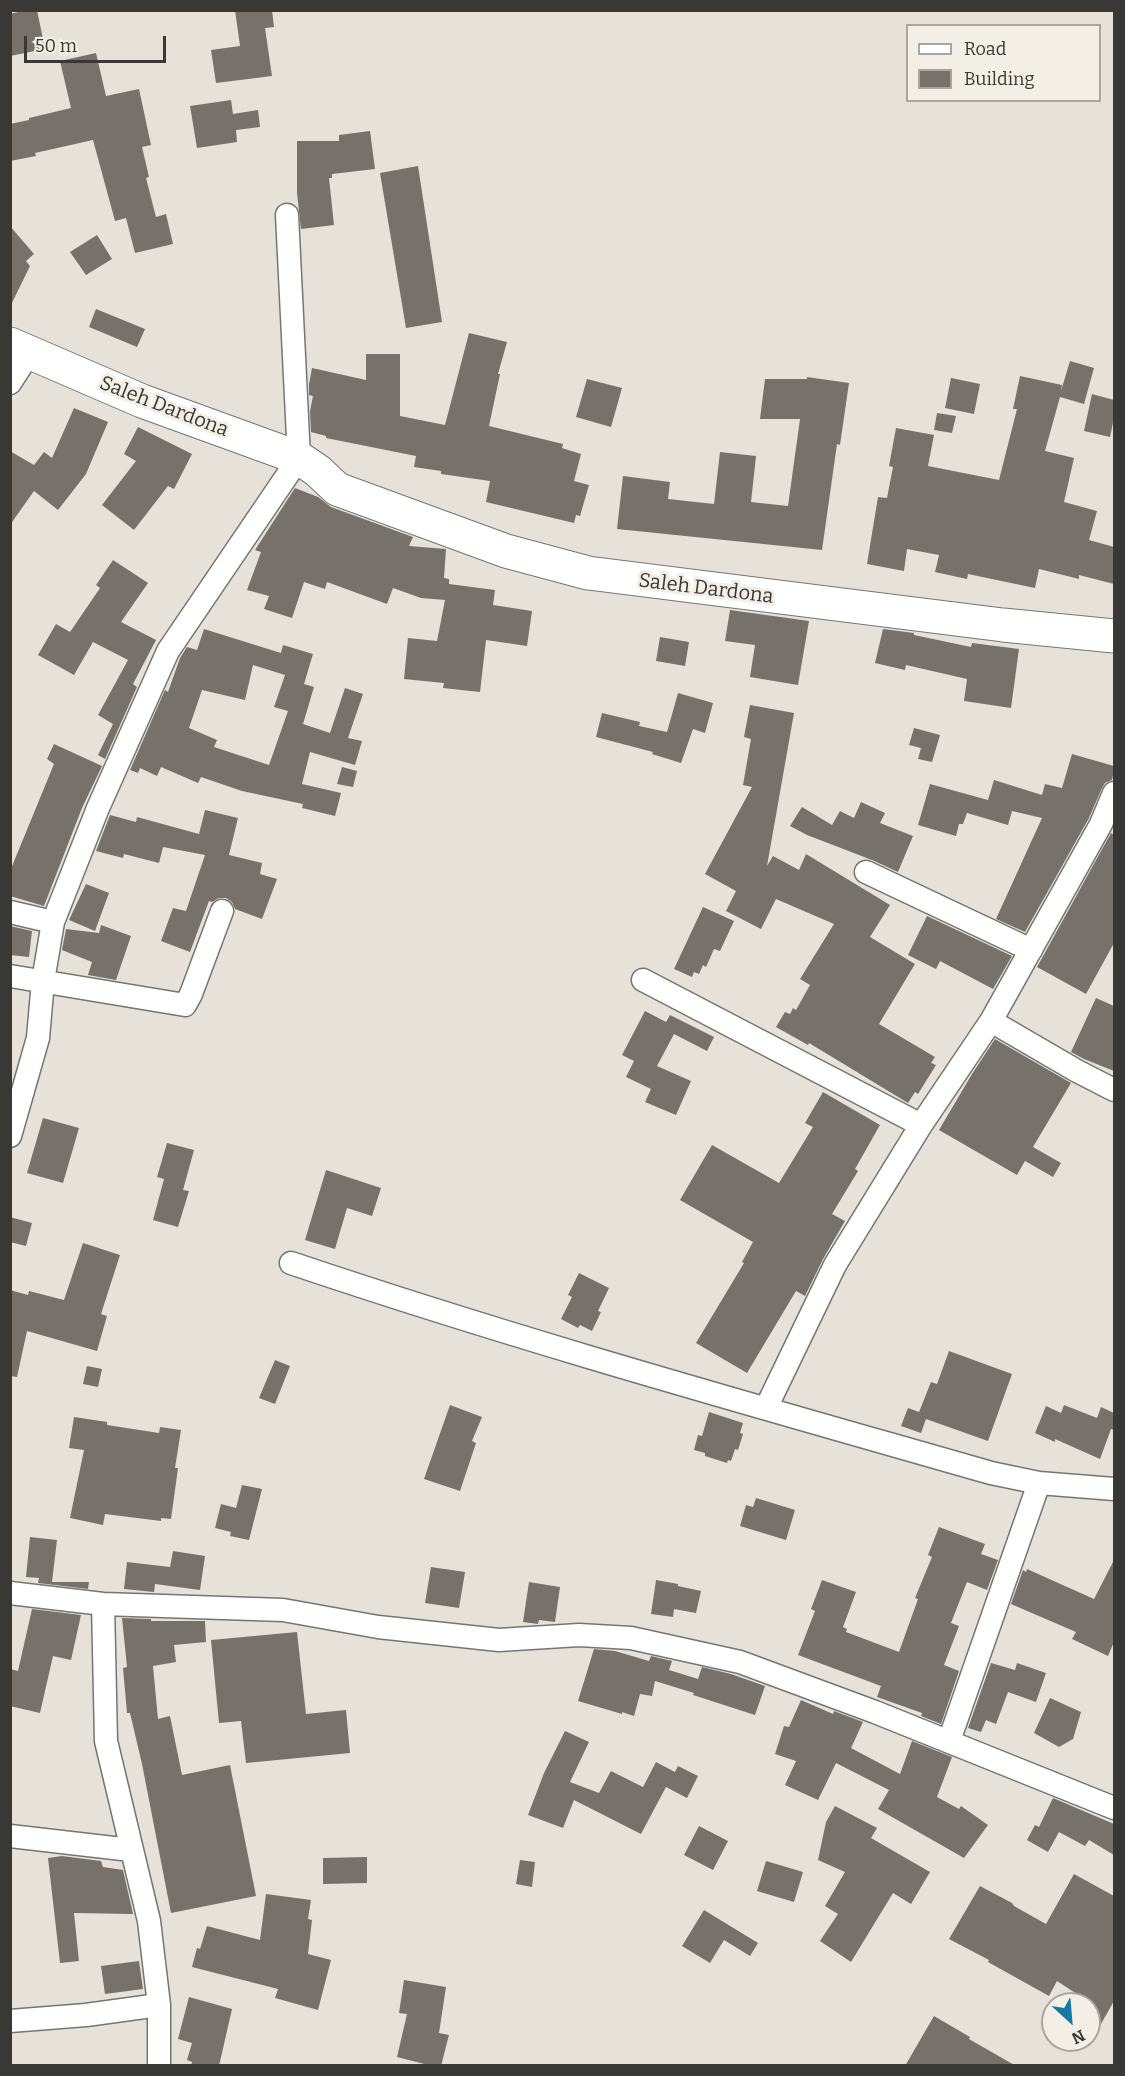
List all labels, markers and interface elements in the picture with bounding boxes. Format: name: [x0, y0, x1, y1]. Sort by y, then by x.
scale bar: [27, 24, 170, 62]
legend: [906, 24, 1101, 102]
text: 50 m: [35, 35, 77, 57]
text: Road: [964, 38, 1006, 60]
text: Building: [964, 68, 1035, 90]
street label: Saleh Dardona: [96, 371, 232, 443]
street label: Saleh Dardona: [637, 569, 775, 609]
north arrow: [1041, 1992, 1101, 2052]
text: N: [1069, 2026, 1088, 2048]

